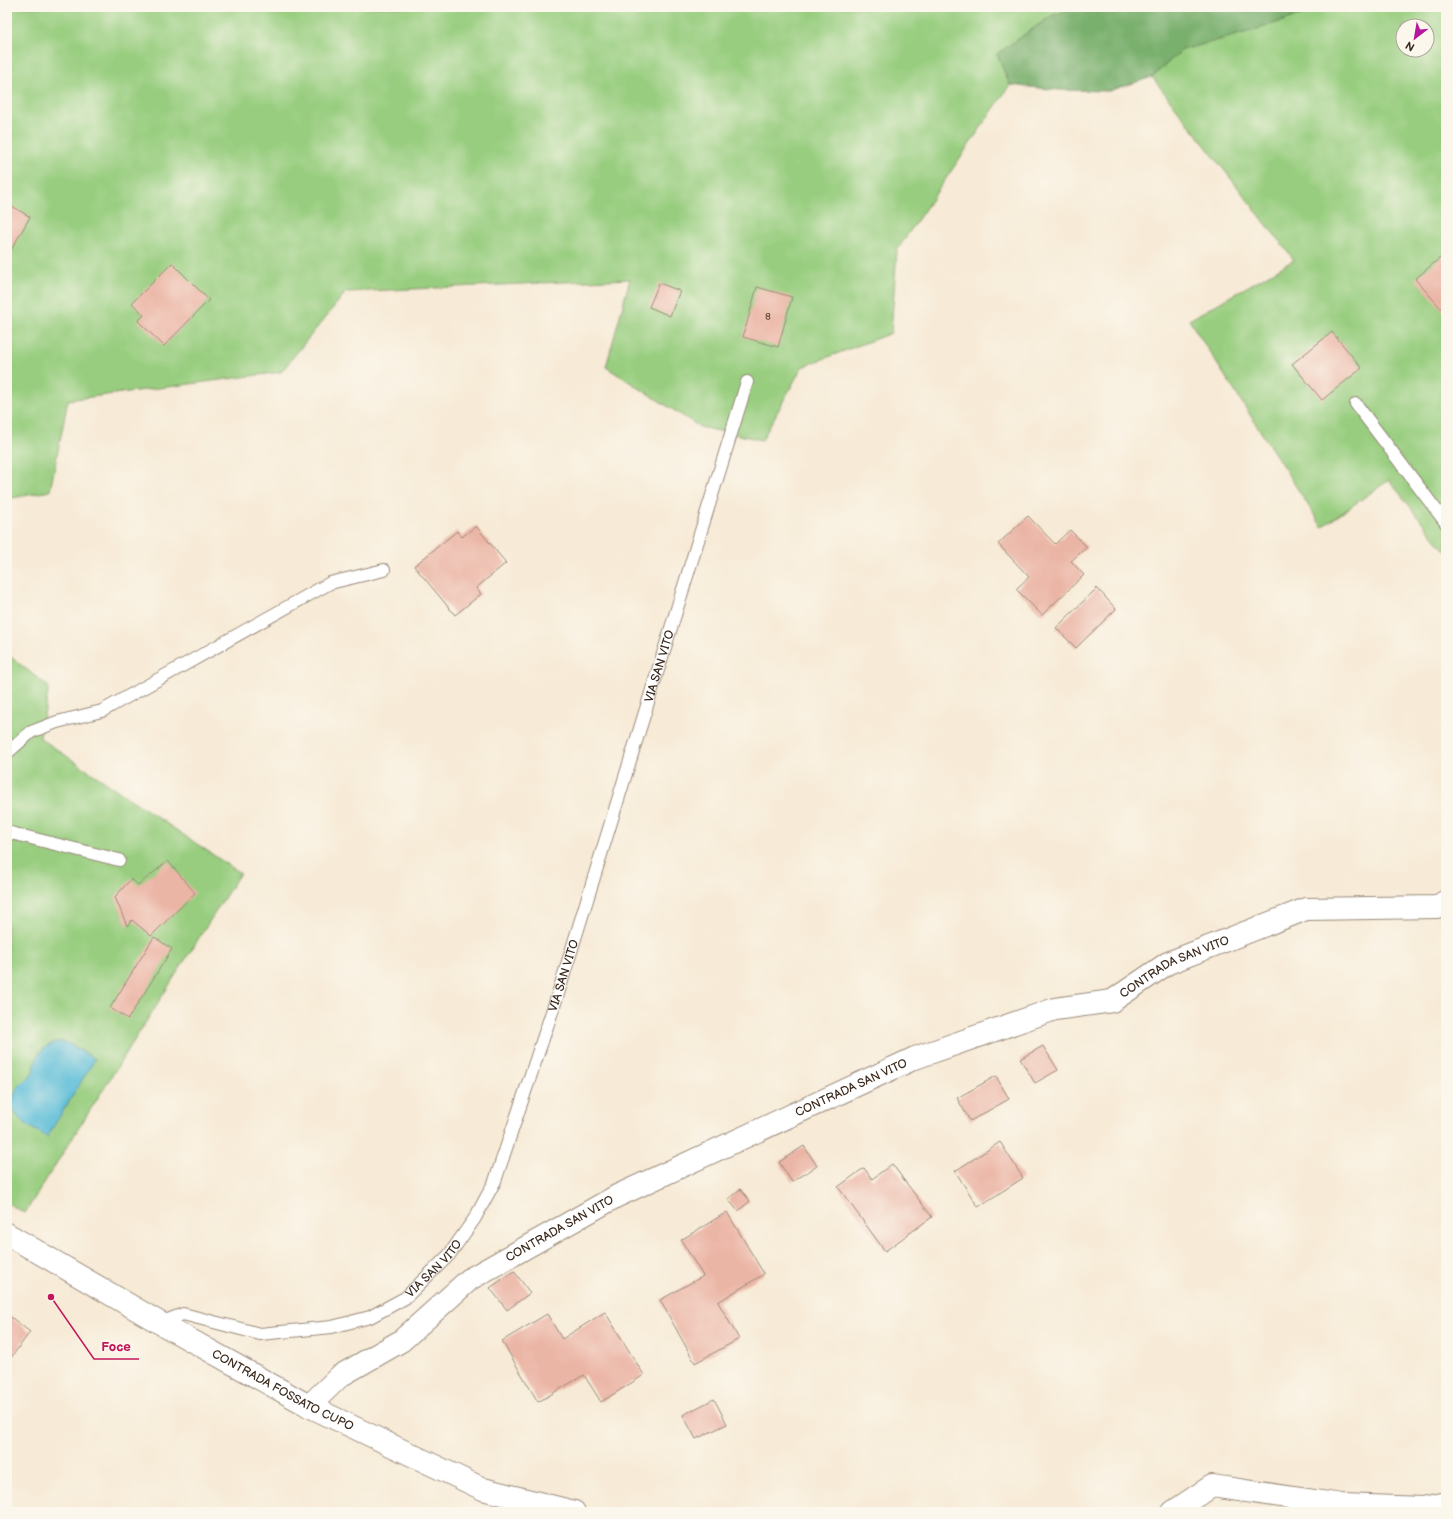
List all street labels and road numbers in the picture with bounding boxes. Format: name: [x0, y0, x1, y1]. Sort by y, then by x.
street label: VIA SAN VITO: [641, 628, 677, 704]
street label: CONTRADA SAN VITO: [1117, 932, 1231, 1001]
street label: VIA SAN VITO: [545, 938, 582, 1014]
street label: CONTRADA SAN VITO: [793, 1055, 910, 1120]
street label: CONTRADA SAN VITO: [503, 1192, 616, 1265]
street label: VIA SAN VITO: [403, 1237, 465, 1301]
street label: CONTRADA FOSSATO CUPO: [209, 1346, 356, 1434]

